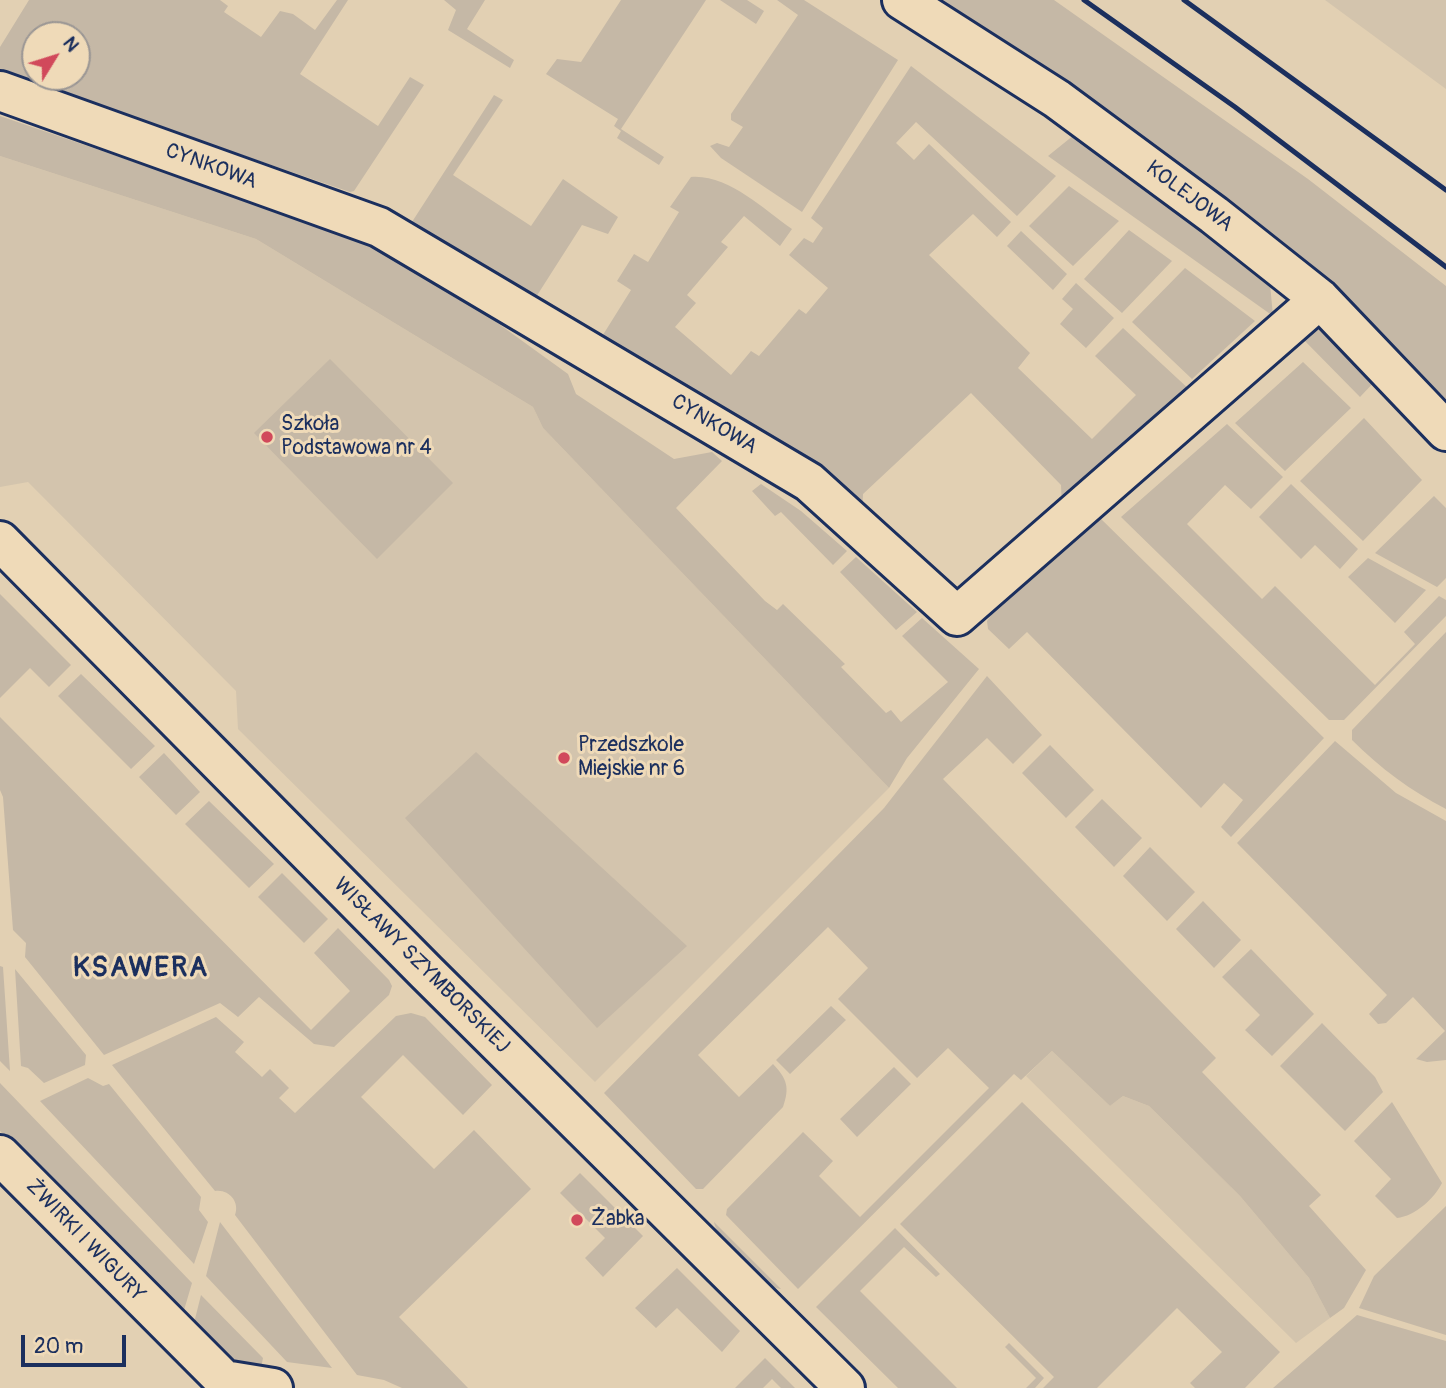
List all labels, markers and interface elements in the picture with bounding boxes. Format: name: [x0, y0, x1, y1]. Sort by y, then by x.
north arrow: [21, 21, 91, 91]
text: N: [58, 32, 84, 57]
street label: CYNKOWA: [162, 139, 260, 195]
street label: KOLEJOWA: [1141, 156, 1237, 238]
street label: CYNKOWA: [667, 390, 761, 460]
place label: Szkoła Podstawowa nr 4: [281, 412, 432, 462]
marker: Szkoła Podstawowa nr 4: [259, 429, 275, 445]
place label: Przedszkole Miejskie nr 6: [578, 733, 685, 783]
marker: Przedszkole Miejskie nr 6: [556, 750, 572, 766]
street label: WISŁAWY SZYMBORSKIEJ: [328, 873, 514, 1059]
district label: KSAWERA: [74, 952, 208, 986]
street label: ŻWIRKI I WIGURY: [20, 1174, 150, 1308]
place label: Żabka: [591, 1207, 645, 1233]
marker: Żabka: [569, 1212, 585, 1228]
scale bar: [24, 1322, 130, 1366]
text: 20 m: [34, 1333, 83, 1360]

